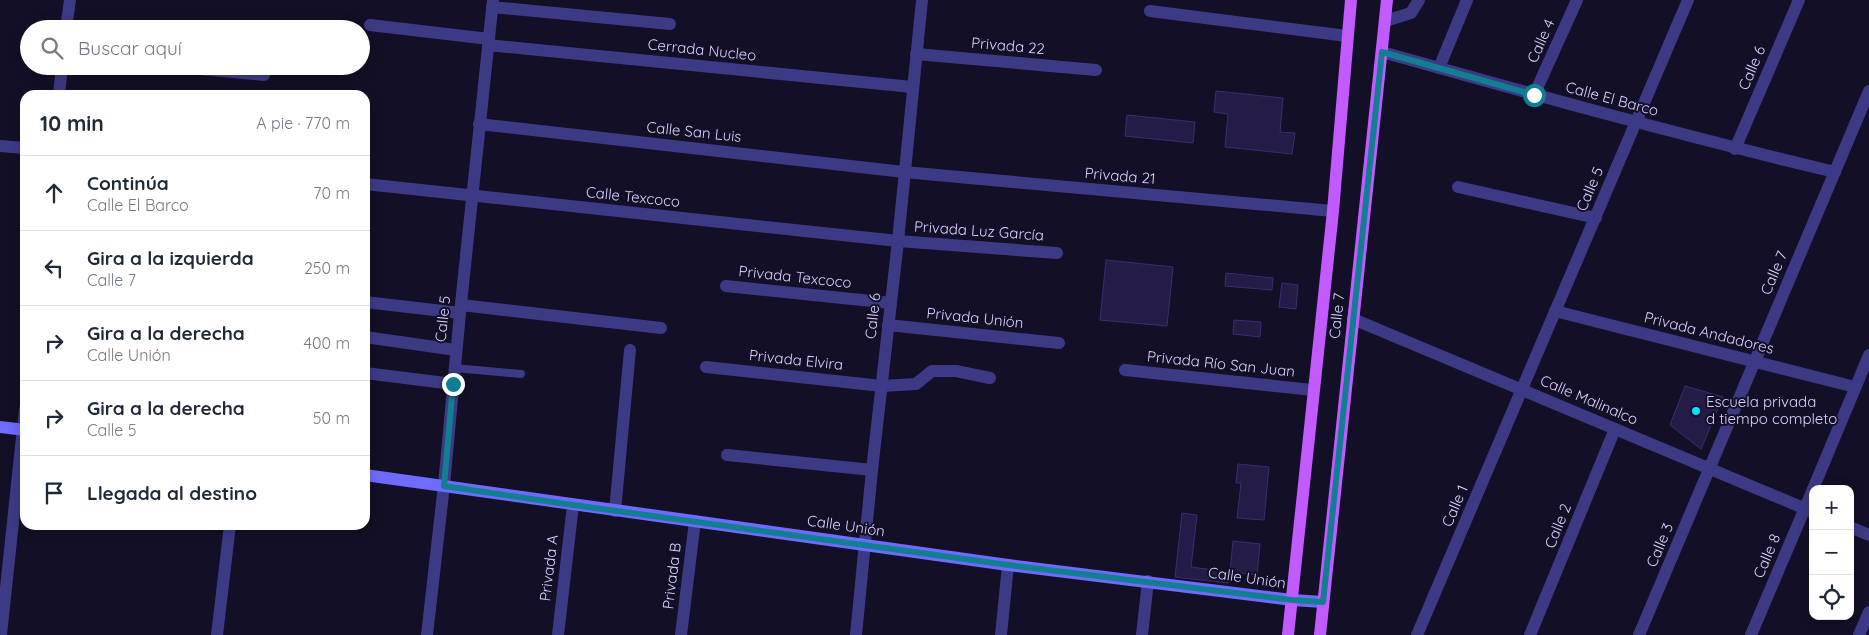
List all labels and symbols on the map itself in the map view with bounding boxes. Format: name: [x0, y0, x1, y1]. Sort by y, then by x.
street label: Calle 4: [1522, 16, 1559, 66]
street label: Privada 22: [970, 33, 1046, 58]
street label: Cerrada Nucleo: [647, 34, 757, 65]
street label: Calle 6: [1734, 43, 1769, 93]
street label: Calle El Barco: [1564, 77, 1661, 120]
route start: [1523, 84, 1546, 107]
street label: Calle San Luis: [646, 117, 742, 146]
street label: Privada 21: [1084, 163, 1156, 188]
street label: Calle 5: [1572, 164, 1607, 214]
street label: Calle Texcoco: [585, 182, 681, 211]
street label: Privada Luz García: [913, 216, 1045, 245]
street label: Calle 7: [1756, 248, 1791, 298]
street label: Privada Texcoco: [738, 261, 853, 292]
street label: Calle 6: [861, 292, 884, 340]
street label: Calle 7: [1325, 292, 1348, 340]
street label: Calle 5: [431, 295, 454, 343]
street label: Privada Unión: [926, 303, 1025, 332]
street label: Privada Andadores: [1642, 307, 1776, 358]
street label: Privada Elvira: [748, 345, 844, 374]
street label: Privada Río San Juan: [1146, 346, 1296, 381]
street label: Calle Malinalco: [1537, 370, 1641, 429]
route end: [442, 373, 465, 396]
place label: Escuela privada d tiempo completo: [1706, 392, 1837, 428]
marker: Escuela privada d tiempo completo: [1690, 405, 1702, 417]
street label: Calle 1: [1437, 482, 1472, 530]
street label: Calle 2: [1540, 501, 1575, 551]
street label: Calle Unión: [806, 511, 886, 540]
street label: Calle 3: [1642, 520, 1677, 570]
street label: Calle 8: [1749, 531, 1784, 581]
street label: Privada A: [535, 533, 562, 602]
street label: Privada B: [658, 541, 685, 610]
street label: Calle Unión: [1207, 563, 1287, 592]

